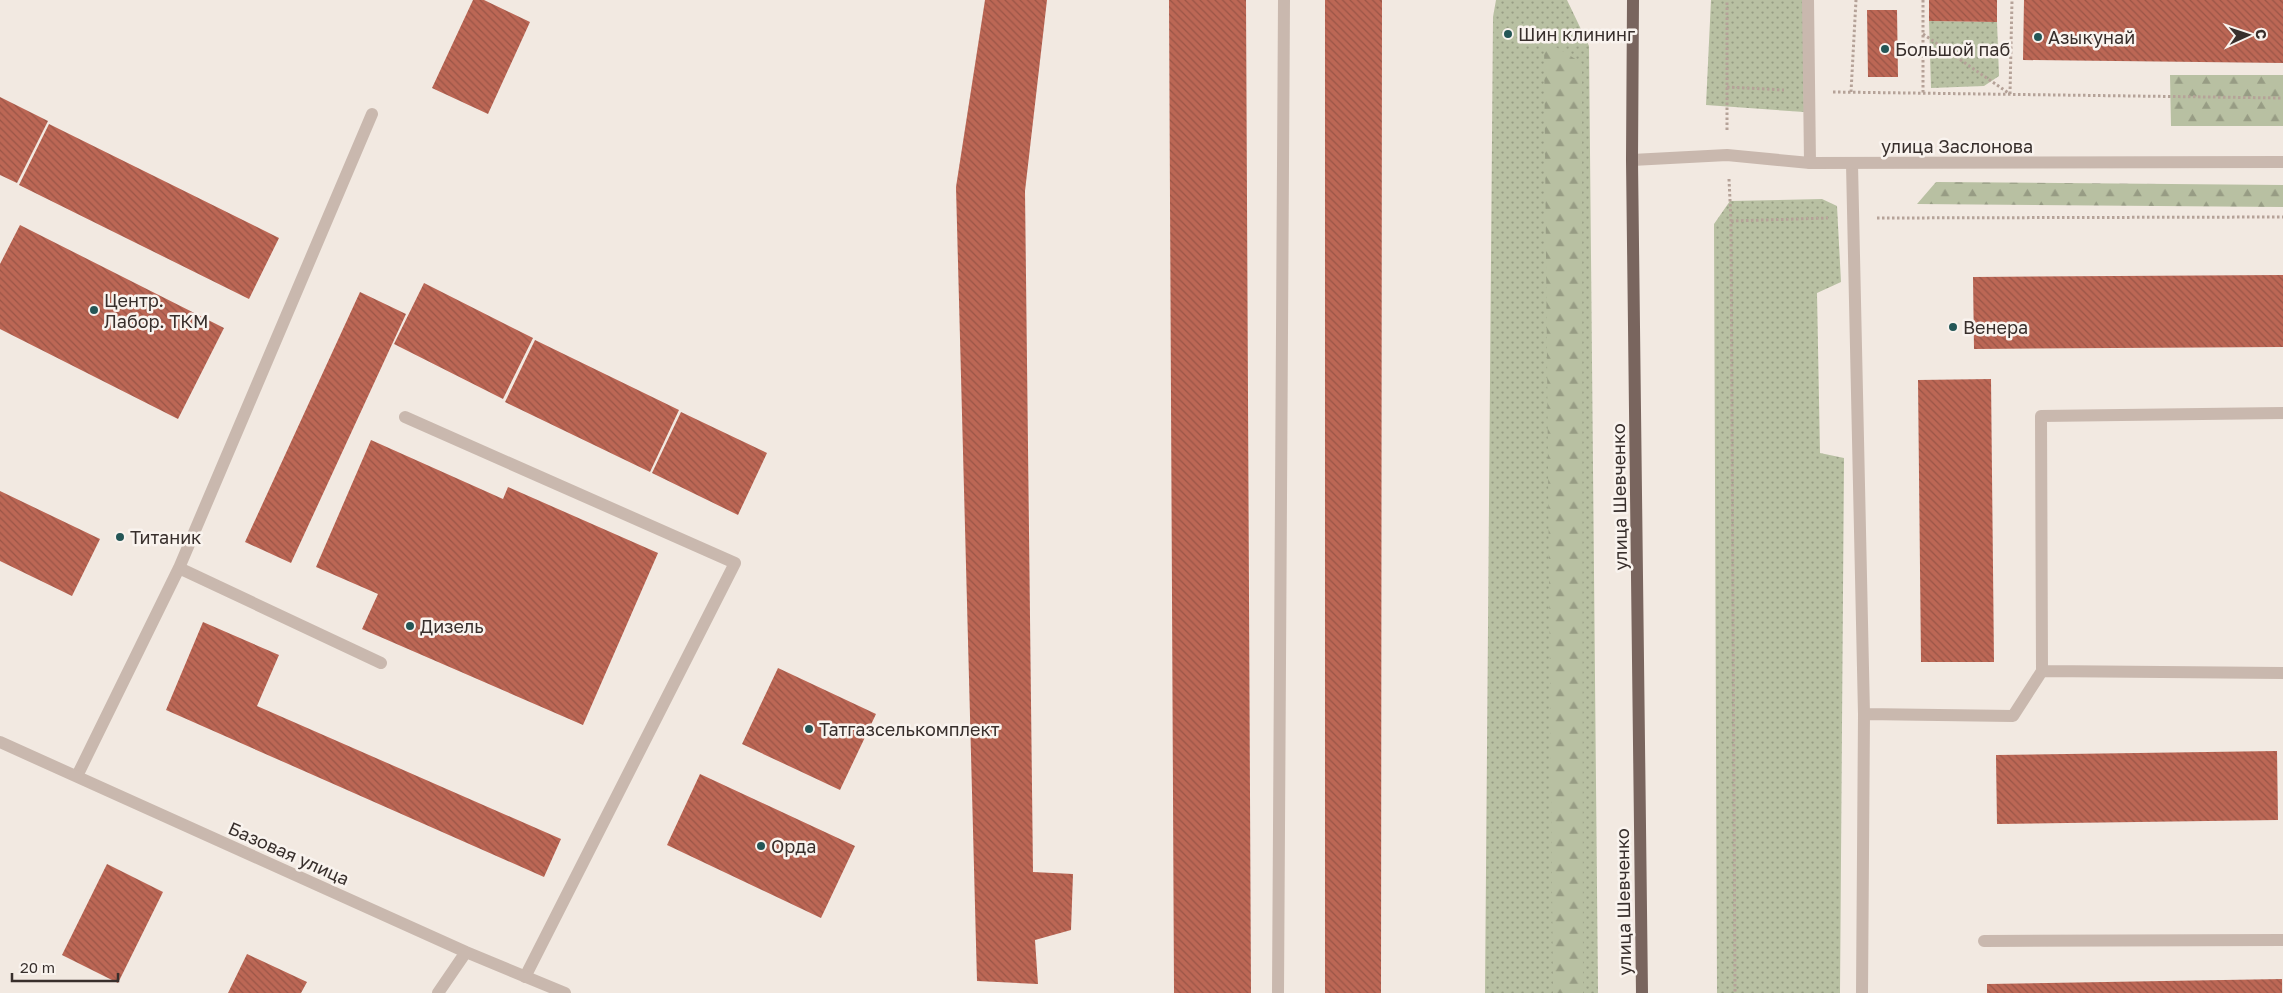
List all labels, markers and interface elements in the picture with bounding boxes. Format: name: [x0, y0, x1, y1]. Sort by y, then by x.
north arrow: [2223, 10, 2273, 60]
place label: Шин клининг: [1518, 23, 1635, 45]
place label: Азыкунай: [2048, 26, 2135, 48]
marker: Шин клининг: [1502, 28, 1514, 40]
text: С: [2253, 29, 2270, 40]
marker: Азыкунай: [2032, 31, 2044, 43]
place label: Большой паб: [1895, 38, 2010, 60]
marker: Большой паб: [1879, 43, 1891, 55]
street label: улица Заслонова: [1881, 135, 2033, 157]
place label: Центр. Лабор. ТКМ: [104, 289, 208, 332]
marker: Центр. Лабор. ТКМ: [88, 304, 100, 316]
place label: Венера: [1963, 316, 2028, 338]
marker: Венера: [1947, 321, 1959, 333]
street label: улица Шевченко: [1607, 423, 1631, 571]
place label: Титаник: [130, 526, 201, 548]
marker: Титаник: [114, 531, 126, 543]
place label: Дизель: [420, 615, 484, 637]
marker: Дизель: [404, 620, 416, 632]
place label: Татгазселькомплект: [819, 718, 1000, 740]
marker: Татгазселькомплект: [803, 723, 815, 735]
street label: Базовая улица: [225, 816, 353, 890]
street label: улица Шевченко: [1611, 828, 1635, 976]
place label: Орда: [771, 835, 816, 857]
marker: Орда: [755, 840, 767, 852]
scale bar: [12, 950, 119, 982]
text: 20 m: [20, 958, 55, 976]

